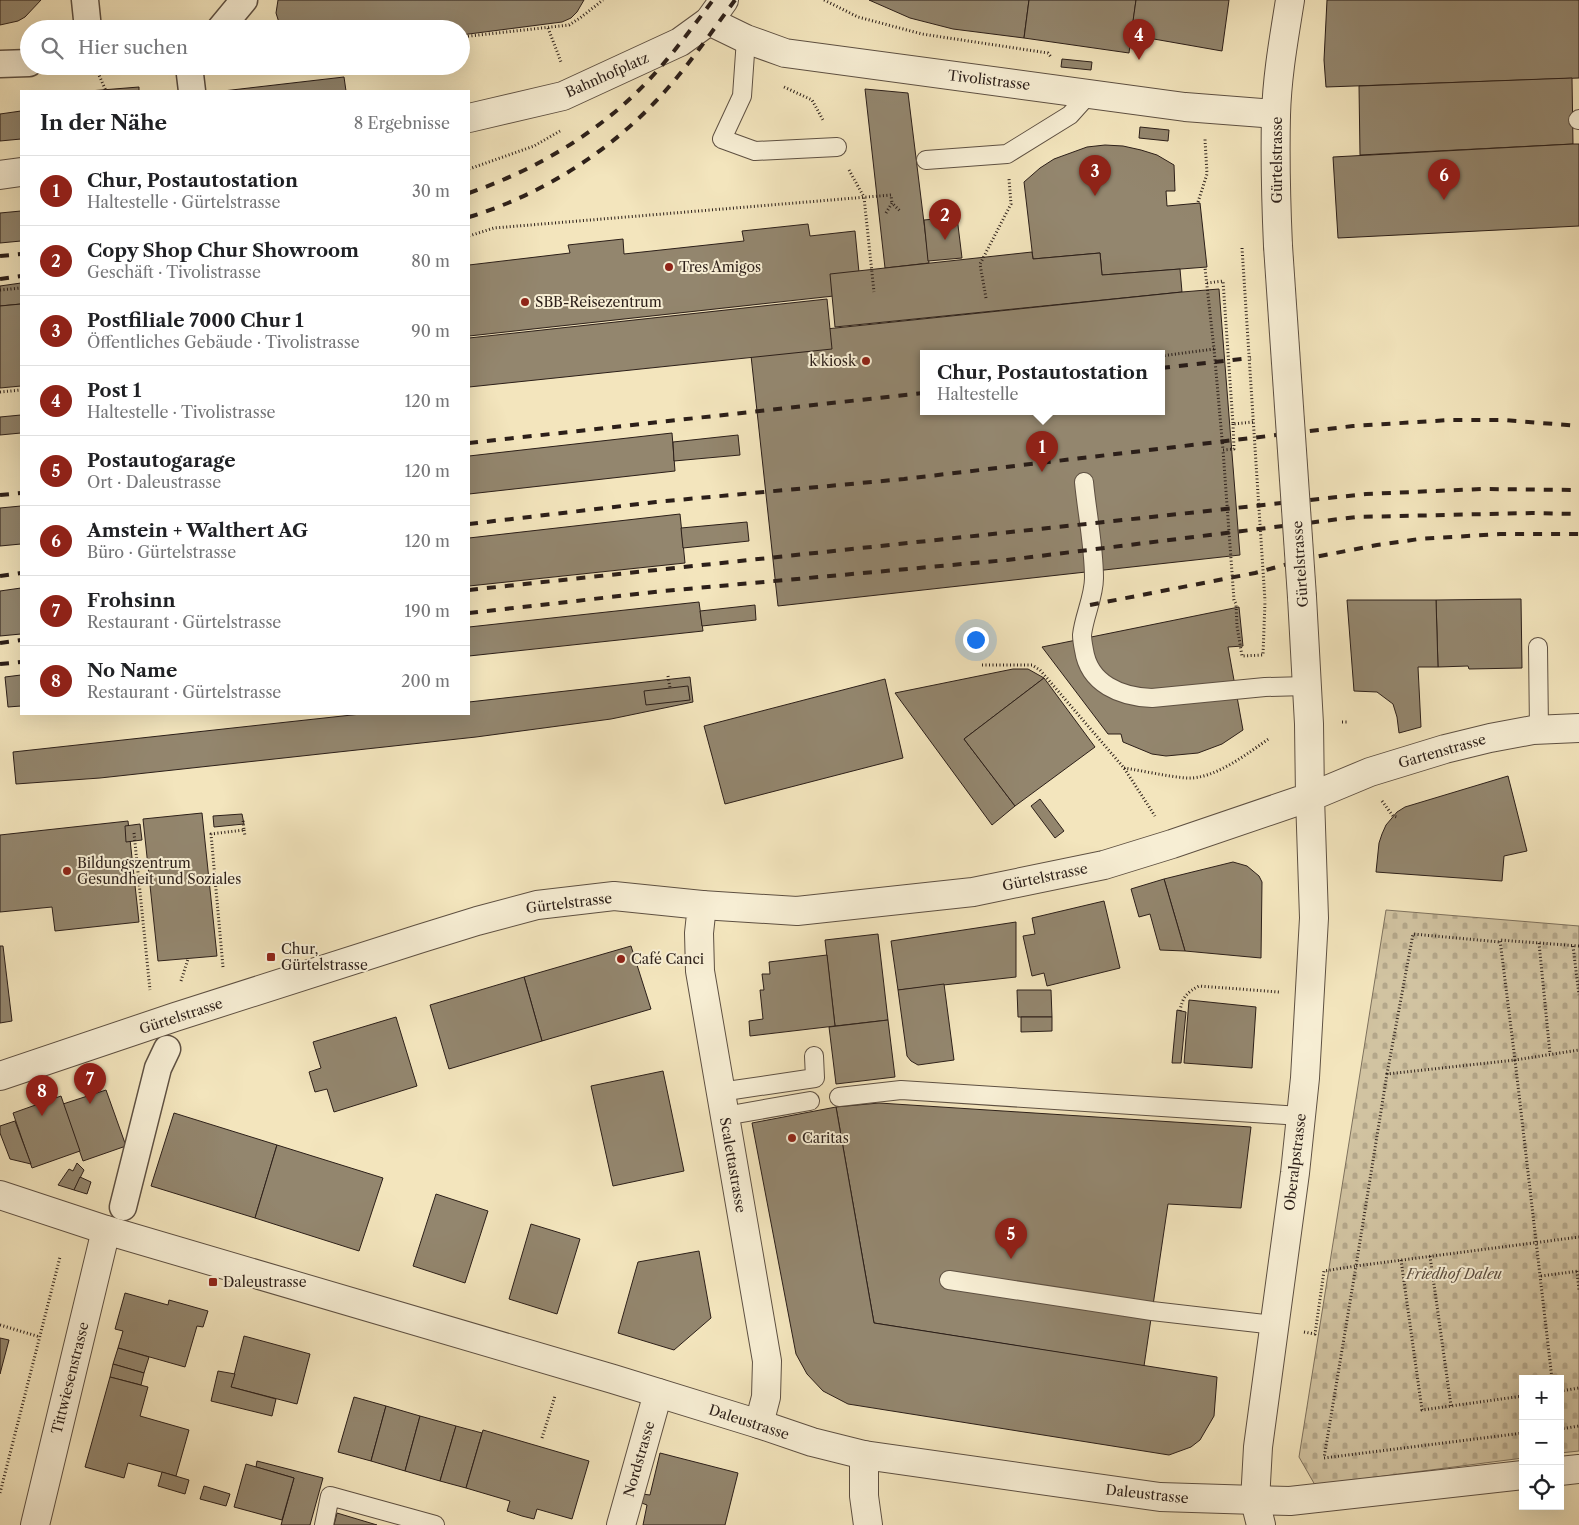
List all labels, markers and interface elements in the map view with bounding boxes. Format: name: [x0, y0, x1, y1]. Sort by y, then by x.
pin: 4: [1123, 19, 1155, 60]
search box: [20, 20, 470, 75]
icon: search: [38, 34, 66, 62]
text: Hier suchen: [78, 36, 188, 59]
street label: Bahnhofplatz: [563, 49, 651, 101]
street label: Tivolistrasse: [947, 66, 1031, 94]
text: In der Nähe: [40, 110, 167, 135]
text: 8 Ergebnisse: [354, 113, 450, 133]
street label: Gürtelstrasse: [1268, 116, 1286, 203]
pin: 3: [1079, 155, 1111, 196]
pin: 6: [1428, 159, 1460, 200]
text: Chur, Postautostation: [87, 169, 298, 192]
text: 1: [52, 181, 60, 201]
text: 30 m: [412, 181, 450, 201]
text: Haltestelle · Gürtelstrasse: [87, 192, 281, 212]
pin: 2: [929, 199, 961, 240]
text: Copy Shop Chur Showroom: [87, 239, 359, 262]
text: 2: [51, 251, 61, 271]
text: 80 m: [411, 251, 450, 271]
place label: Tres Amigos: [679, 258, 761, 276]
marker: Tres Amigos: [663, 261, 675, 273]
text: Geschäft · Tivolistrasse: [87, 262, 261, 282]
place label: SBB-Reisezentrum: [535, 293, 662, 311]
marker: SBB-Reisezentrum: [519, 296, 531, 308]
text: Postfiliale 7000 Chur 1: [87, 309, 304, 332]
text: 3: [51, 321, 61, 341]
text: 90 m: [411, 321, 450, 341]
text: Öffentliches Gebäude · Tivolistrasse: [87, 332, 360, 352]
popup: [920, 350, 1165, 415]
place label: k kiosk: [809, 352, 857, 370]
marker: k kiosk: [860, 355, 872, 367]
text: Chur, Postautostation: [937, 361, 1148, 384]
text: Post 1: [87, 379, 141, 402]
text: Haltestelle: [937, 384, 1018, 404]
text: 4: [51, 391, 61, 411]
text: 120 m: [405, 391, 450, 411]
text: Haltestelle · Tivolistrasse: [87, 402, 276, 422]
pin: 1: [1026, 431, 1058, 472]
text: Postautogarage: [87, 449, 236, 472]
text: 5: [52, 461, 60, 481]
text: 120 m: [405, 461, 450, 481]
text: Ort · Daleustrasse: [87, 472, 221, 492]
text: Amstein + Walthert AG: [87, 519, 308, 542]
street label: Gürtelstrasse: [1288, 520, 1312, 608]
text: 6: [51, 531, 61, 551]
text: 120 m: [405, 531, 450, 551]
text: Büro · Gürtelstrasse: [87, 542, 236, 562]
text: Frohsinn: [87, 589, 176, 612]
text: 7: [52, 601, 60, 621]
text: 190 m: [405, 601, 450, 621]
text: Restaurant · Gürtelstrasse: [87, 612, 281, 632]
your location: [963, 627, 989, 653]
text: No Name: [87, 659, 177, 682]
text: 8: [51, 671, 61, 691]
text: 200 m: [401, 671, 450, 691]
text: Restaurant · Gürtelstrasse: [87, 682, 281, 702]
street label: Gartenstrasse: [1396, 730, 1488, 772]
place label: Bildungszentrum Gesundheit und Soziales: [77, 854, 241, 888]
street label: Gürtelstrasse: [1001, 859, 1089, 895]
marker: Bildungszentrum Gesundheit und Soziales: [61, 865, 73, 877]
street label: Gürtelstrasse: [525, 889, 613, 917]
place label: Chur, Gürtelstrasse: [281, 940, 368, 974]
place label: Café Canci: [631, 950, 704, 968]
marker: Chur, Gürtelstrasse: [265, 951, 277, 963]
marker: Café Canci: [615, 953, 627, 965]
street label: Gürtelstrasse: [137, 994, 225, 1038]
pin: 7: [74, 1063, 106, 1104]
pin: 8: [26, 1075, 58, 1116]
street label: Oberalpstrasse: [1280, 1112, 1310, 1212]
street label: Scalettastrasse: [716, 1116, 750, 1214]
place label: Caritas: [802, 1129, 849, 1147]
marker: Caritas: [786, 1132, 798, 1144]
pin: 5: [995, 1218, 1027, 1259]
park label: Friedhof Daleu: [1405, 1265, 1503, 1283]
place label: Daleustrasse: [223, 1273, 307, 1291]
marker: Daleustrasse: [207, 1276, 219, 1288]
street label: Tittwiesenstrasse: [47, 1320, 93, 1436]
map controls: [1519, 1375, 1564, 1510]
button: +: [1519, 1375, 1564, 1420]
street label: Daleustrasse: [706, 1401, 792, 1444]
street label: Nordstrasse: [620, 1419, 658, 1499]
button: −: [1519, 1420, 1564, 1465]
button: locate: [1519, 1465, 1564, 1510]
street label: Daleustrasse: [1105, 1481, 1190, 1507]

